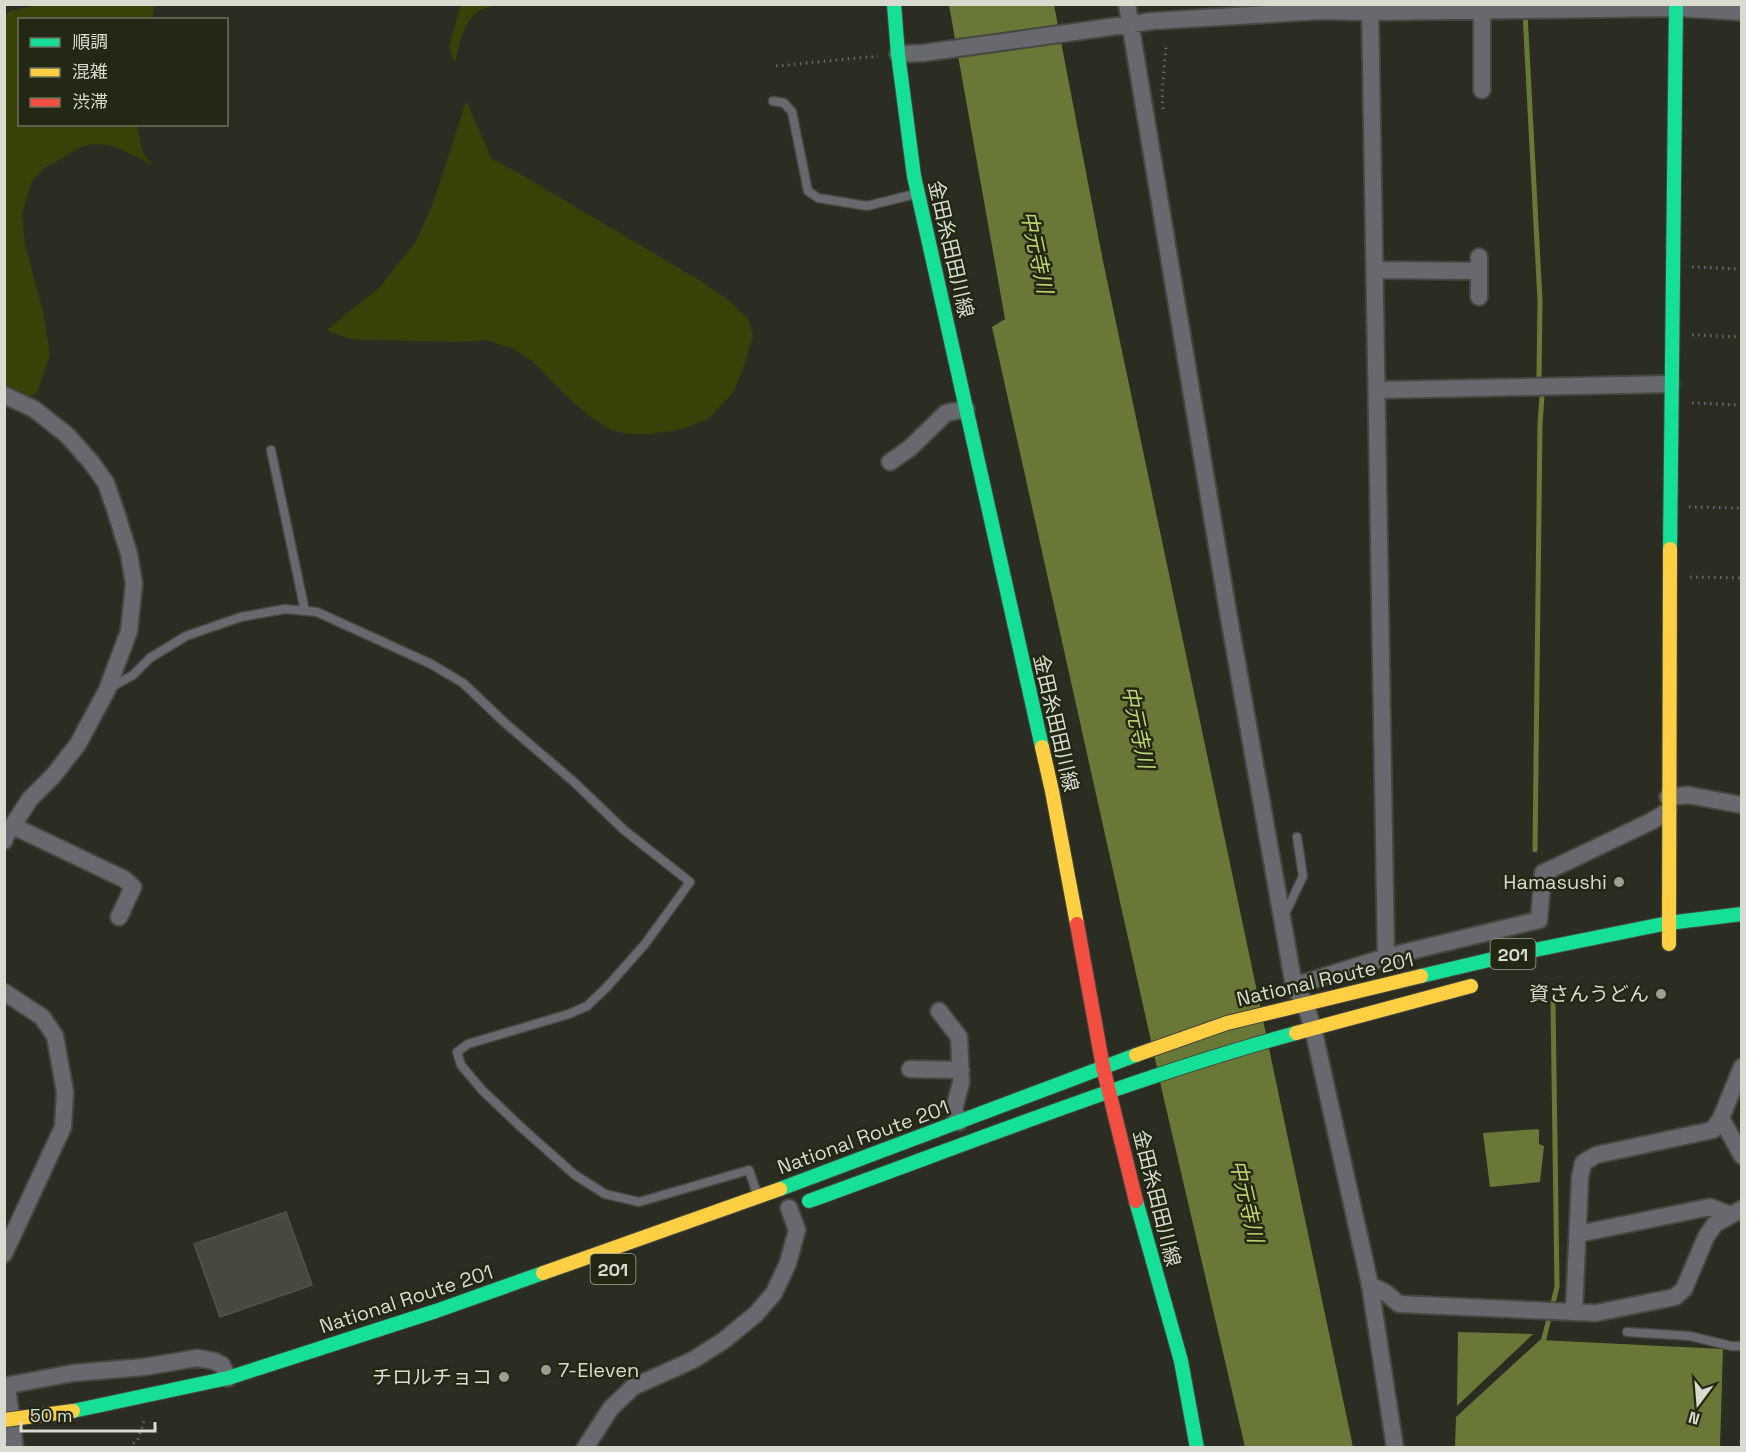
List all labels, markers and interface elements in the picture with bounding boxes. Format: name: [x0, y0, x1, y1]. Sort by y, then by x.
legend: [18, 18, 228, 126]
text: 順調: [72, 30, 108, 53]
text: 混雑: [72, 60, 108, 83]
text: 渋滞: [72, 90, 108, 113]
street label: 金田糸田田川線: [923, 178, 979, 320]
water label: 中元寺川: [1015, 208, 1059, 298]
street label: 金田糸田田川線: [1028, 652, 1084, 794]
water label: 中元寺川: [1116, 683, 1160, 773]
place label: Hamasushi: [1503, 869, 1607, 895]
marker: Hamasushi: [1612, 875, 1626, 889]
road number: 201: [1490, 939, 1536, 969]
street label: National Route 201: [1234, 946, 1416, 1012]
place label: 資さんうどん: [1529, 981, 1649, 1007]
marker: 資さんうどん: [1654, 987, 1668, 1001]
street label: National Route 201: [774, 1094, 952, 1180]
street label: 金田糸田田川線: [1127, 1127, 1187, 1269]
water label: 中元寺川: [1224, 1157, 1270, 1247]
road number: 201: [590, 1254, 636, 1284]
street label: National Route 201: [316, 1259, 496, 1339]
place label: 7-Eleven: [558, 1357, 639, 1383]
marker: 7-Eleven: [539, 1363, 553, 1377]
place label: チロルチョコ: [372, 1364, 492, 1390]
marker: チロルチョコ: [497, 1370, 511, 1384]
north arrow: [1668, 1374, 1728, 1434]
scale bar: [21, 1395, 154, 1433]
text: 50 m: [30, 1404, 72, 1427]
text: N: [1686, 1406, 1702, 1430]

